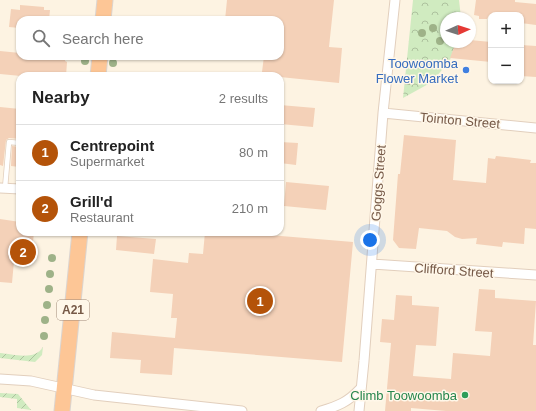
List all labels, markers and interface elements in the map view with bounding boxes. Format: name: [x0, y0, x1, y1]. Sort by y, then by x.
north arrow: [440, 12, 476, 48]
map controls: [488, 12, 524, 84]
button: +: [488, 12, 524, 48]
search box: [16, 16, 284, 60]
icon: search: [30, 27, 52, 49]
text: Search here: [62, 30, 144, 47]
button: −: [488, 48, 524, 84]
place label: Toowoomba Flower Market: [376, 56, 459, 86]
marker: Toowoomba Flower Market: [461, 65, 471, 75]
text: Nearby: [32, 88, 90, 107]
text: 2 results: [219, 91, 268, 106]
street label: Tointon Street: [419, 110, 501, 131]
text: Centrepoint: [70, 137, 154, 154]
street label: Goggs Street: [368, 144, 389, 222]
text: 1: [41, 145, 49, 160]
text: 80 m: [239, 145, 268, 160]
text: Supermarket: [70, 154, 144, 169]
text: Grill'd: [70, 193, 113, 210]
text: 2: [41, 201, 49, 216]
text: 210 m: [232, 201, 268, 216]
text: Restaurant: [70, 210, 134, 225]
your location: [360, 230, 380, 250]
pin: 2: [10, 237, 36, 267]
street label: Clifford Street: [414, 260, 494, 281]
pin: 1: [247, 286, 273, 316]
road number: A21: [57, 300, 89, 320]
place label: Climb Toowoomba: [350, 388, 458, 403]
marker: Climb Toowoomba: [460, 390, 470, 400]

